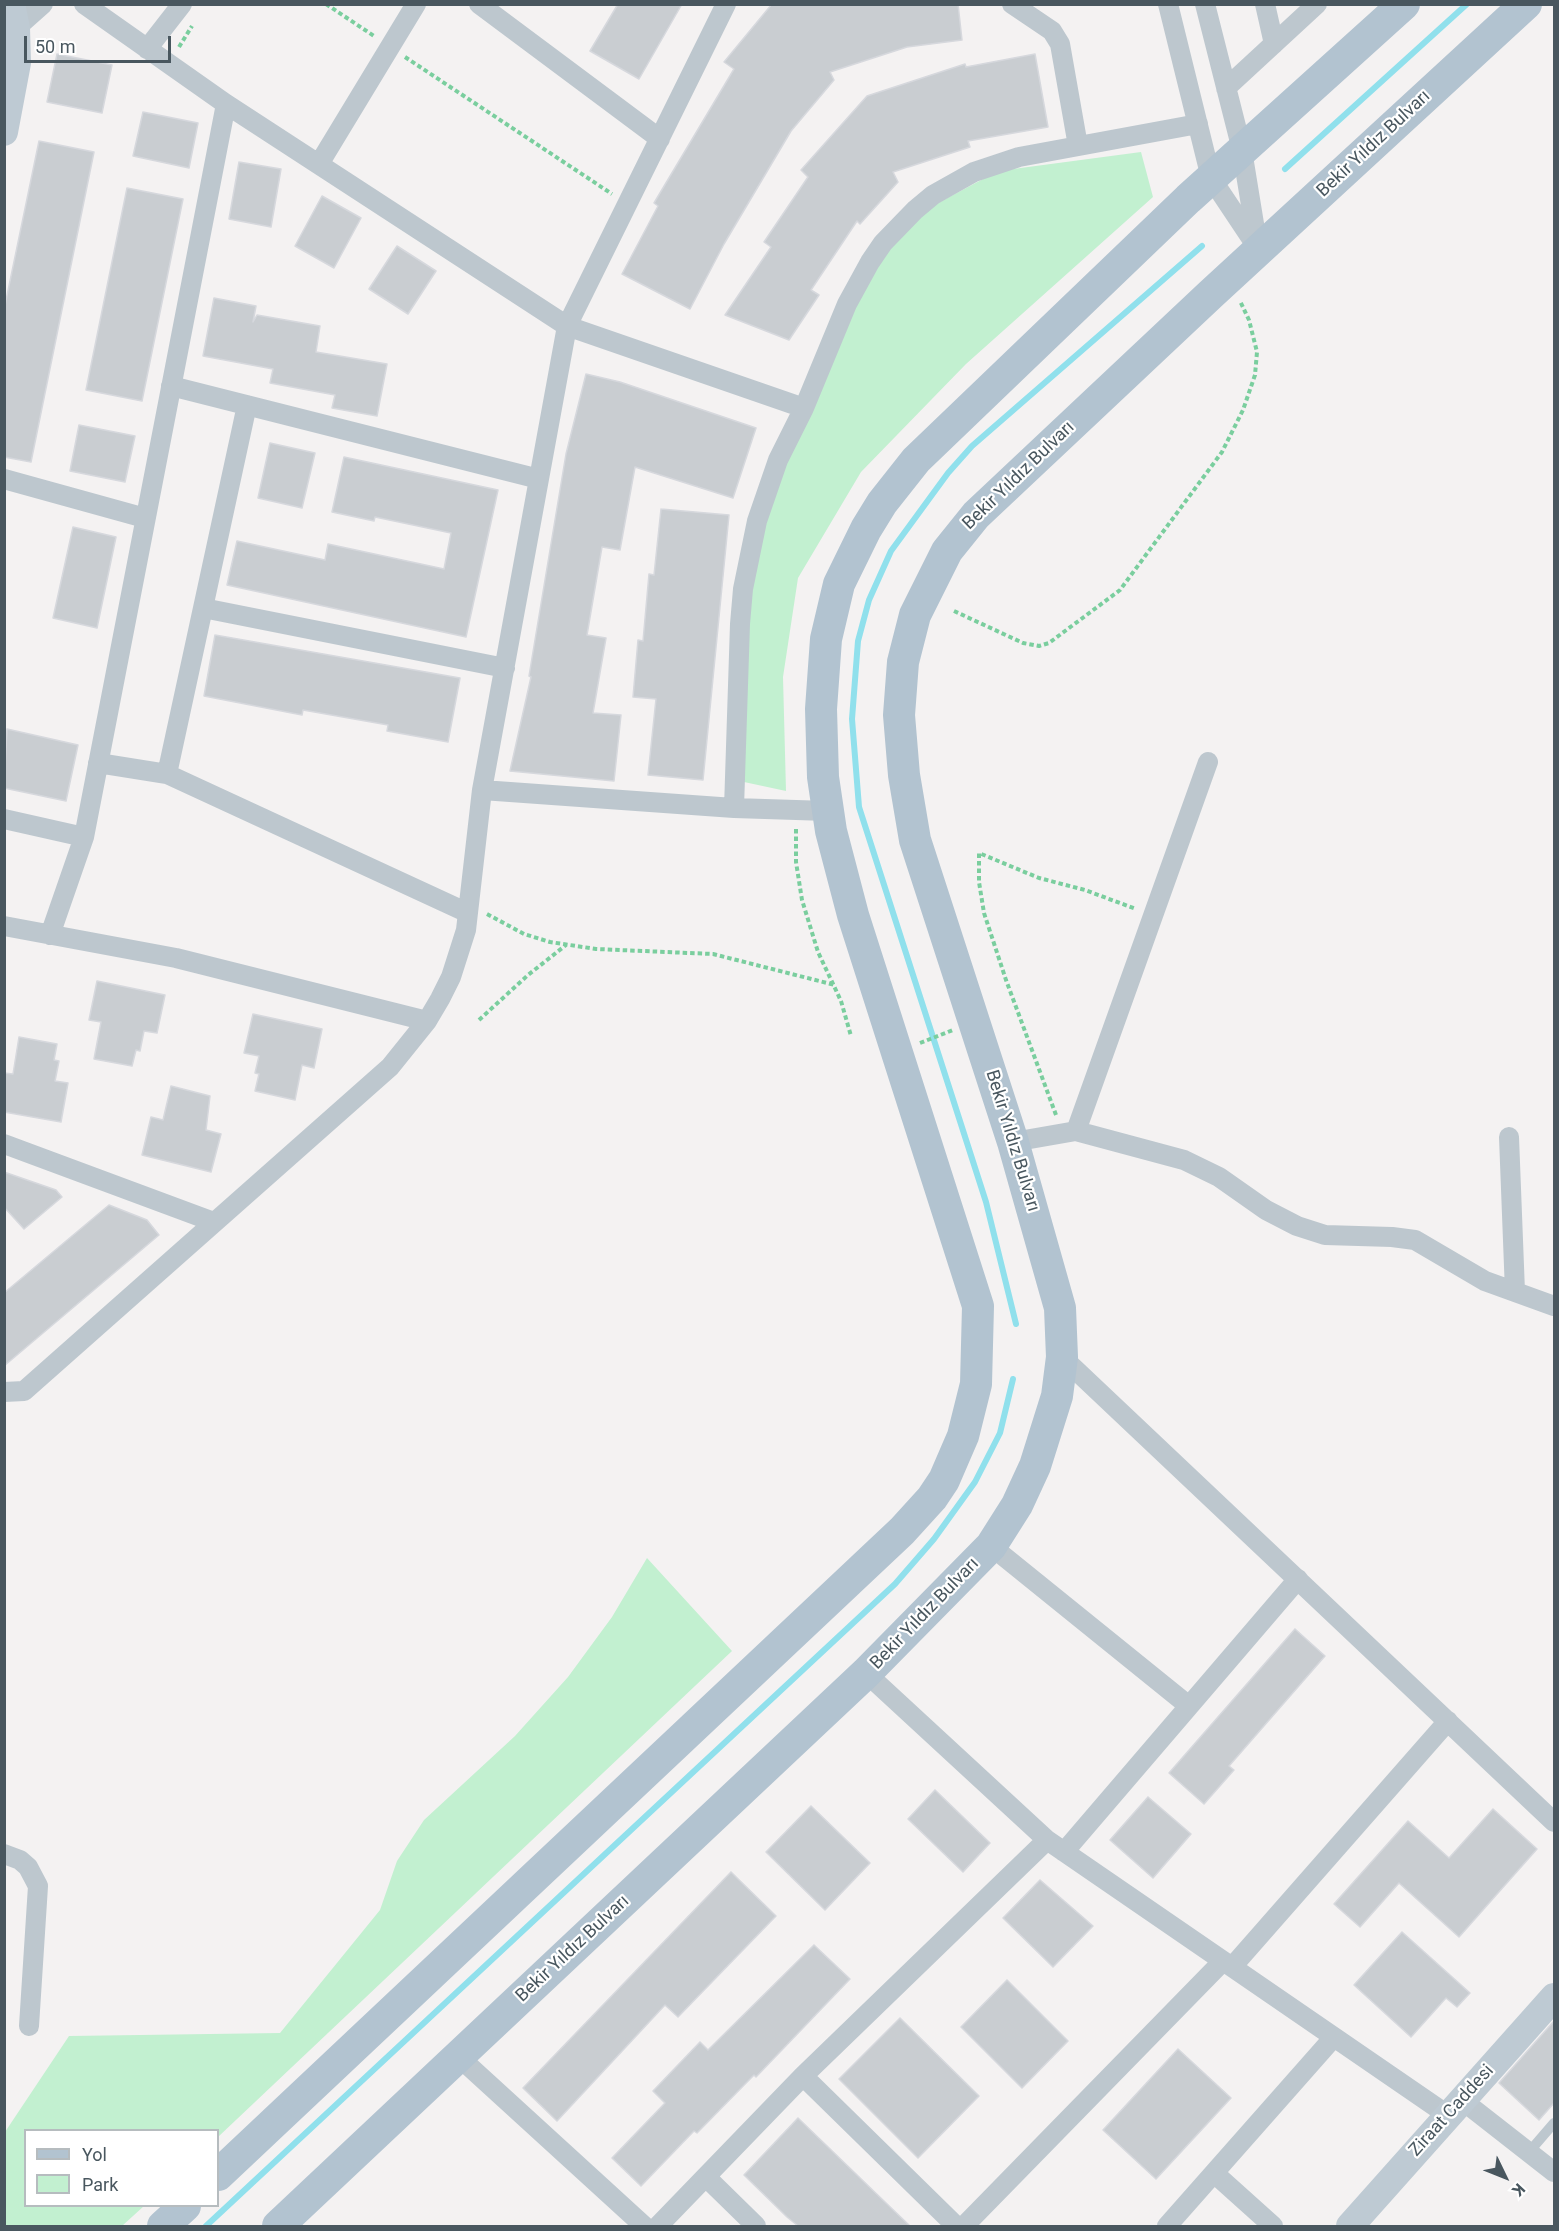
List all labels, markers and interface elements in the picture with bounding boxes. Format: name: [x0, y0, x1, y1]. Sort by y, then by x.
scale bar: [27, 24, 174, 62]
text: 50 m: [35, 36, 75, 57]
street label: Bekir Yıldız Bulvarı: [1313, 86, 1435, 202]
street label: Bekir Yıldız Bulvarı: [959, 417, 1079, 535]
street label: Bekir Yıldız Bulvarı: [980, 1068, 1044, 1214]
street label: Bekir Yıldız Bulvarı: [866, 1554, 984, 1674]
street label: Bekir Yıldız Bulvarı: [512, 1891, 634, 2007]
street label: Ziraat Caddesi: [1405, 2061, 1499, 2161]
legend: [24, 2129, 219, 2207]
text: Yol: [82, 2144, 107, 2165]
north arrow: [1475, 2147, 1535, 2207]
text: Park: [82, 2174, 118, 2195]
text: K: [1508, 2179, 1529, 2200]

